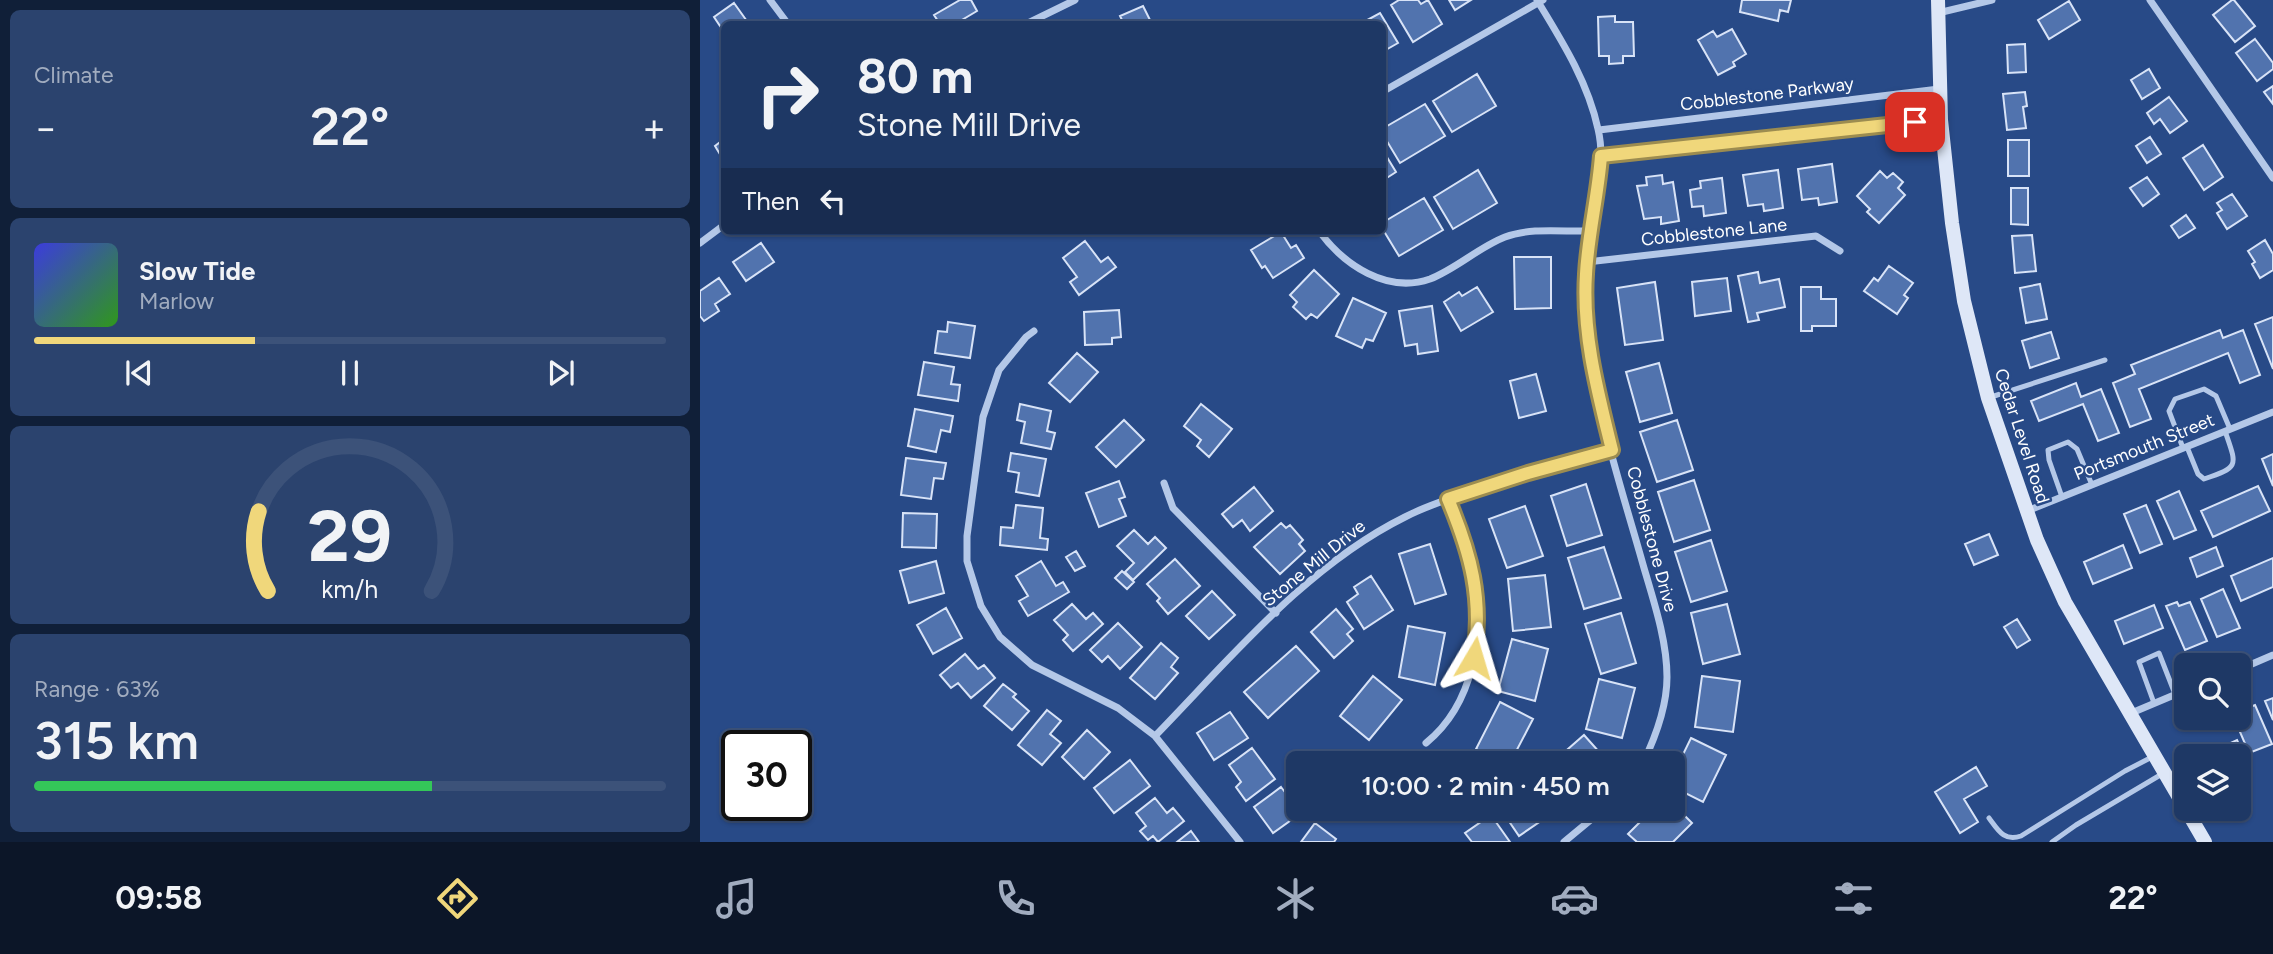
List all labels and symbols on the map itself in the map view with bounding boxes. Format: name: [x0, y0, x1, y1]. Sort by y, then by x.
street label: Cobblestone Parkway: [1679, 72, 1856, 116]
pin: [1885, 92, 1945, 152]
street label: Cobblestone Lane: [1640, 213, 1788, 251]
street label: Cedar Level Road: [1990, 366, 2054, 506]
street label: Portsmouth Street: [2071, 409, 2218, 485]
street label: Cobblestone Drive: [1622, 464, 1682, 614]
street label: Stone Mill Drive: [1258, 515, 1370, 611]
position arrow: [1437, 621, 1511, 695]
speed limit sign: 30: [721, 730, 812, 821]

